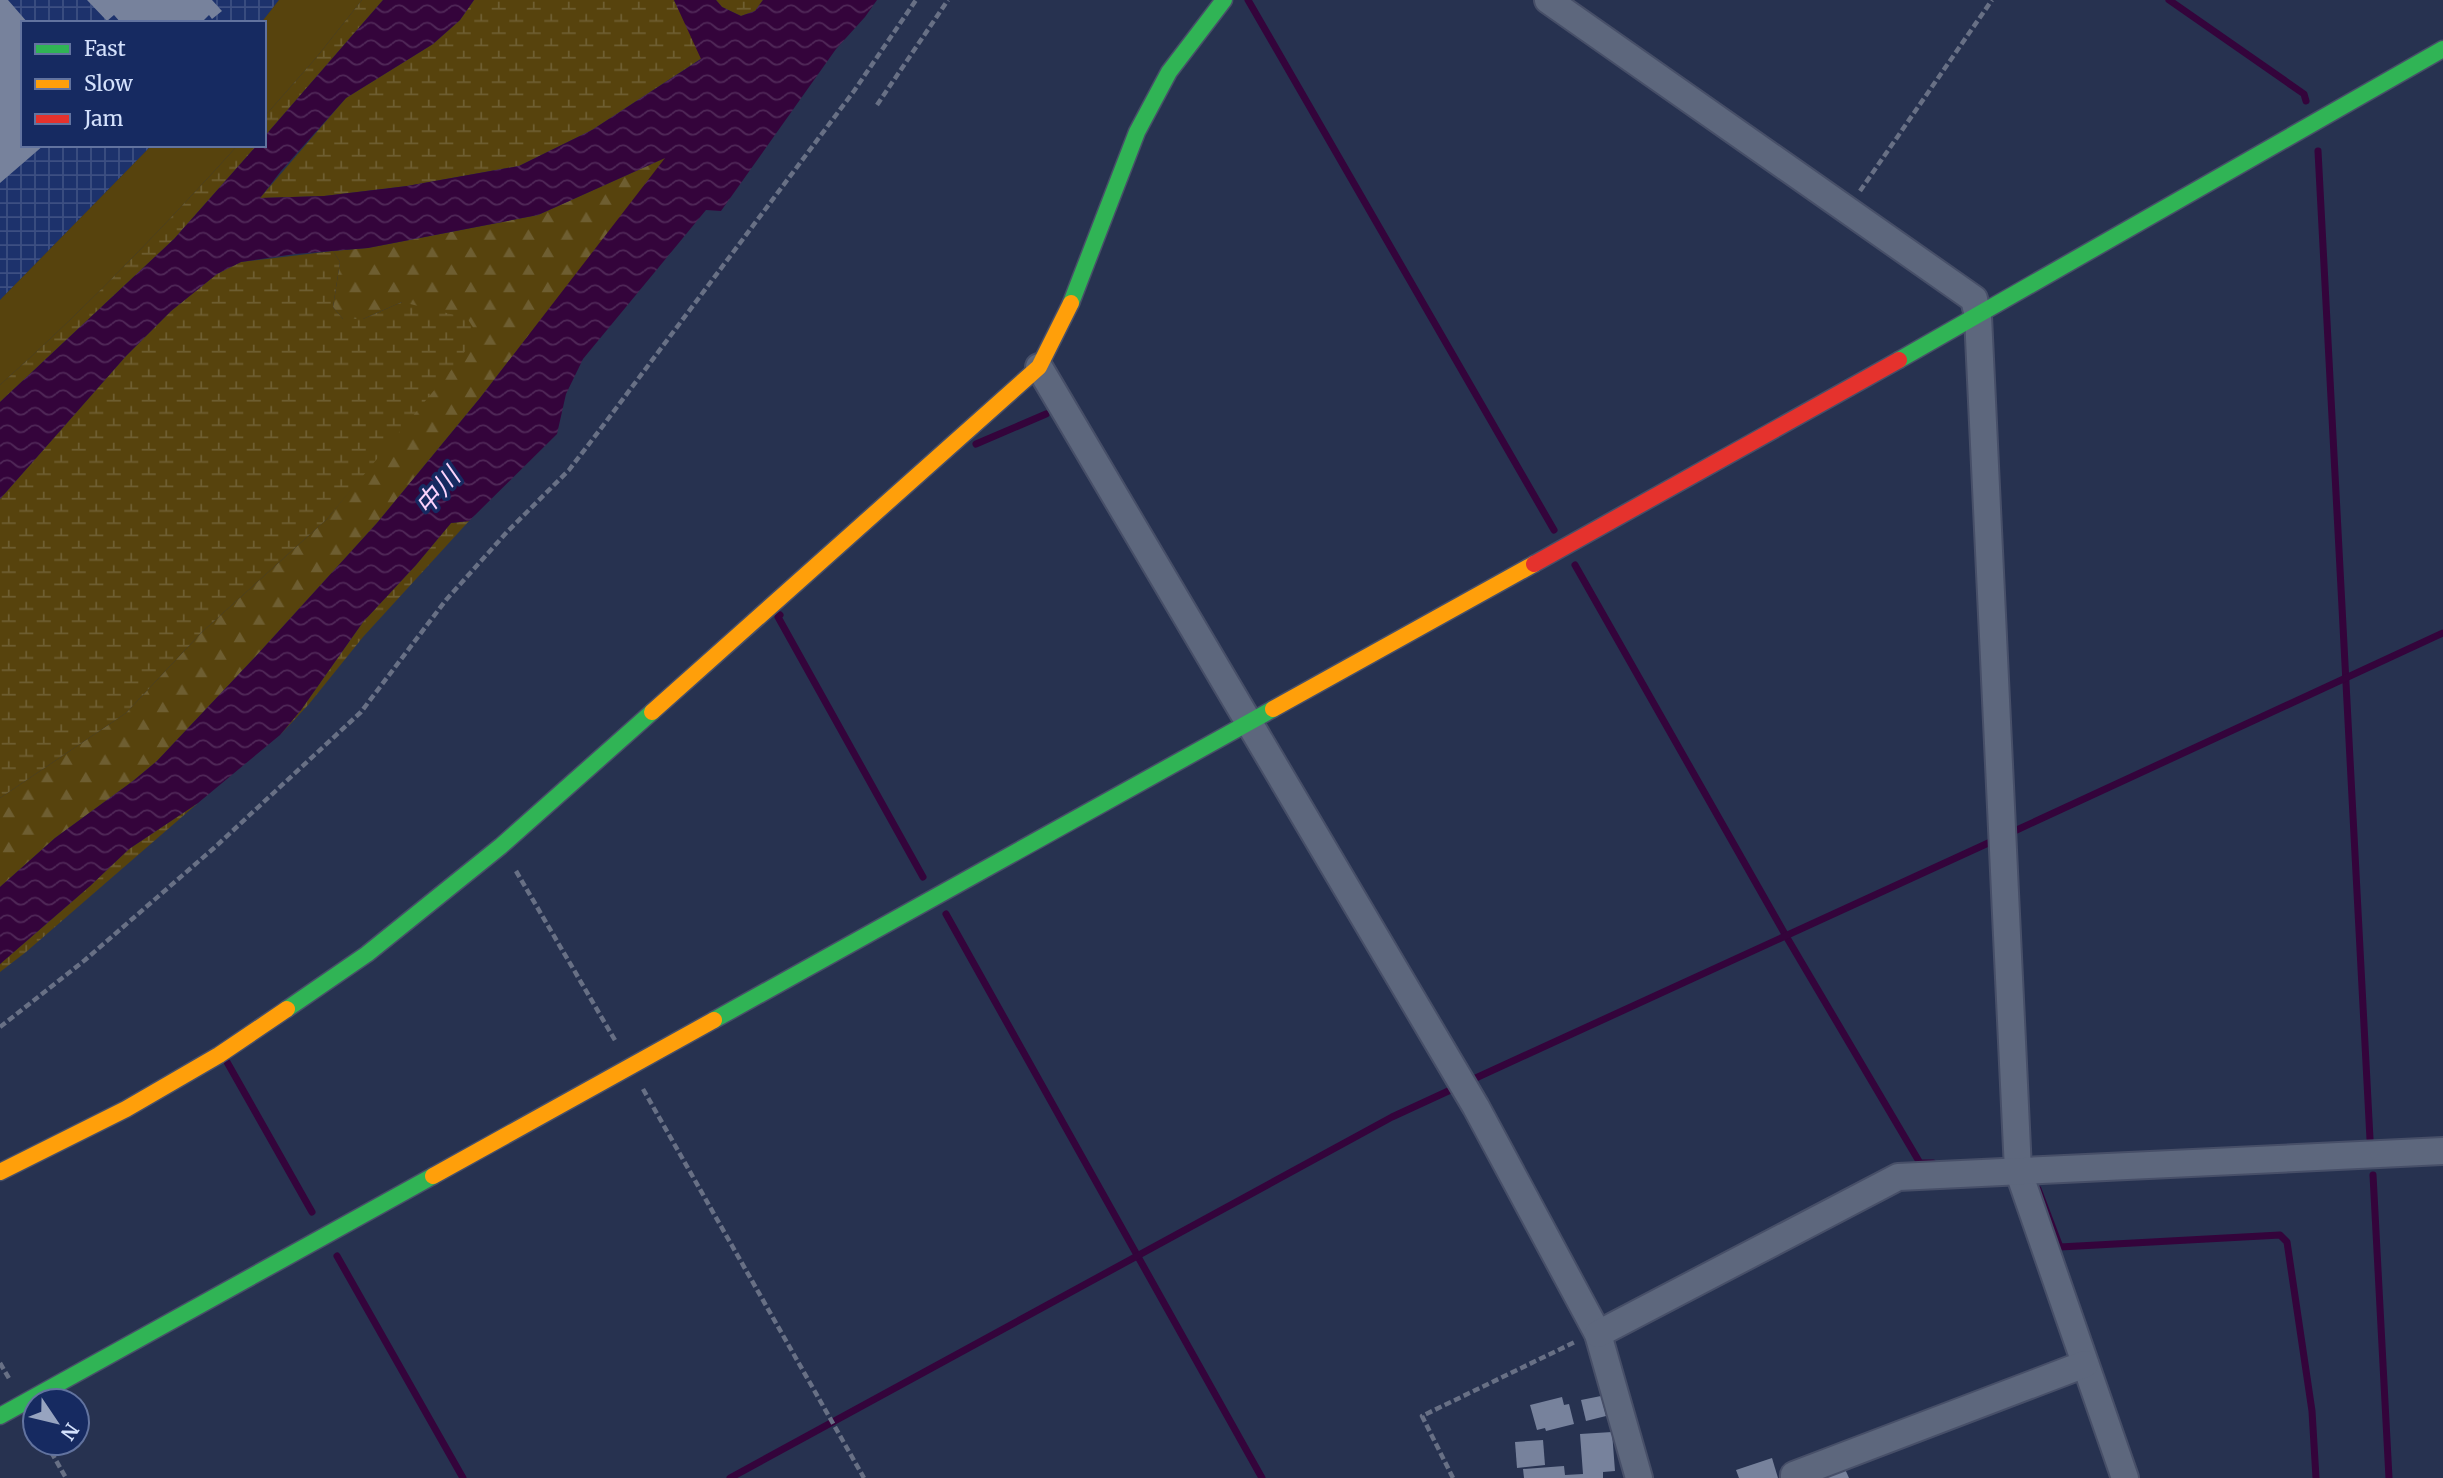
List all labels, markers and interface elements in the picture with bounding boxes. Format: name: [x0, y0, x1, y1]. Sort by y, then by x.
legend: [21, 21, 266, 147]
text: Fast: [84, 35, 126, 62]
text: Slow: [84, 70, 133, 97]
text: Jam: [83, 105, 123, 132]
water label: 中川: [407, 458, 468, 521]
north arrow: [21, 1387, 91, 1457]
text: N: [56, 1419, 84, 1445]

